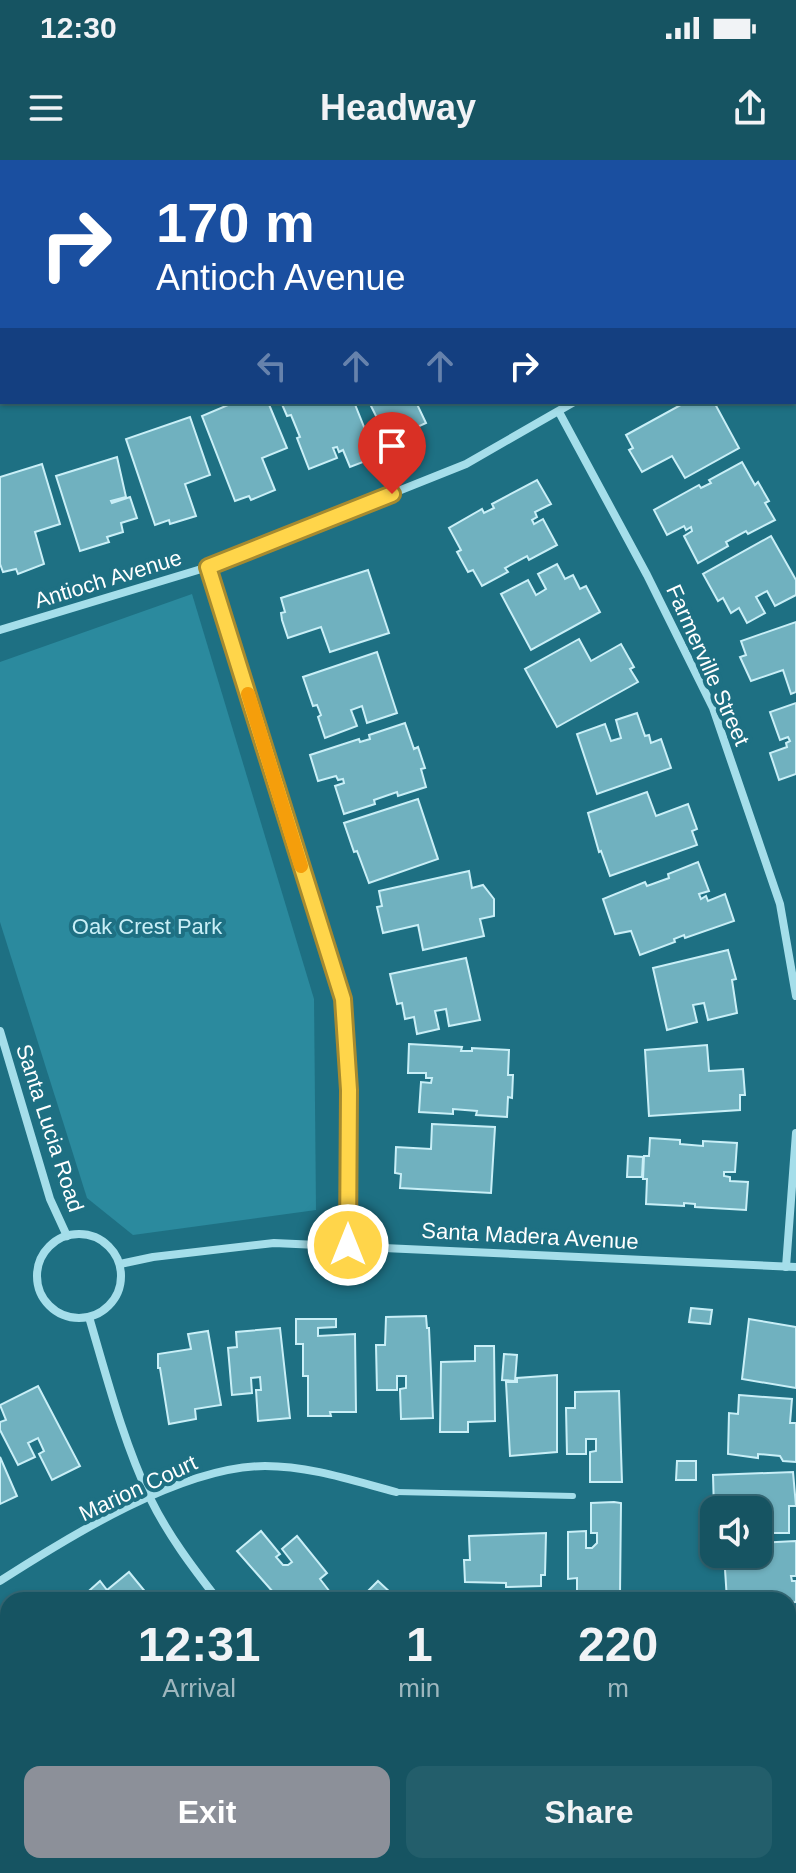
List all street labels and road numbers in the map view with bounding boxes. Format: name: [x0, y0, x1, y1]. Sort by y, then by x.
street label: Antioch Avenue: [31, 545, 185, 613]
street label: Farmerville Street: [661, 581, 755, 749]
street label: Santa Lucia Road: [11, 1041, 89, 1215]
street label: Santa Madera Avenue: [421, 1218, 639, 1254]
street label: Marion Court: [75, 1450, 201, 1526]

